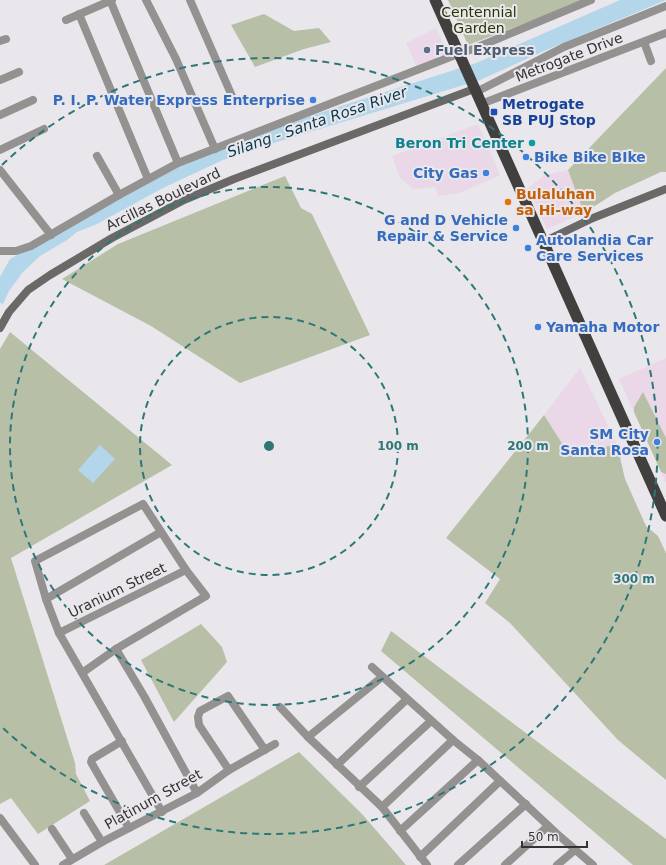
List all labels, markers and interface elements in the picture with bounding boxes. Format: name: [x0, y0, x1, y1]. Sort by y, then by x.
park label: Centennial Garden: [441, 4, 517, 36]
street label: Metrogate Drive: [513, 29, 625, 85]
place label: Fuel Express: [435, 42, 535, 58]
marker: Fuel Express: [422, 45, 432, 55]
water label: Silang - Santa Rosa River: [225, 82, 410, 161]
place label: P. I. P. Water Express Enterprise: [53, 92, 305, 108]
marker: P. I. P. Water Express Enterprise: [308, 95, 318, 105]
place label: Metrogate SB PUJ Stop: [502, 96, 596, 128]
marker: Metrogate SB PUJ Stop: [489, 107, 499, 117]
place label: Beron Tri Center: [395, 135, 524, 151]
marker: Beron Tri Center: [527, 138, 537, 148]
place label: Bike Bike BIke: [534, 149, 646, 165]
marker: Bike Bike BIke: [521, 152, 531, 162]
street label: Arcillas Boulevard: [103, 164, 223, 234]
place label: City Gas: [413, 165, 478, 181]
marker: City Gas: [481, 168, 491, 178]
place label: Bulaluhan sa Hi-way: [516, 186, 595, 218]
marker: Bulaluhan sa Hi-way: [503, 197, 513, 207]
place label: G and D Vehicle Repair & Service: [376, 212, 508, 244]
marker: G and D Vehicle Repair & Service: [511, 223, 521, 233]
place label: Autolandia Car Care Services: [536, 232, 653, 264]
marker: Autolandia Car Care Services: [523, 243, 533, 253]
place label: Yamaha Motor: [545, 319, 659, 335]
marker: Yamaha Motor: [533, 322, 543, 332]
place label: SM City Santa Rosa: [560, 426, 649, 458]
marker: SM City Santa Rosa: [652, 437, 662, 447]
centre of rings: [262, 439, 276, 453]
text: 100 m: [377, 439, 419, 453]
text: 200 m: [507, 439, 549, 453]
street label: Uranium Street: [65, 559, 169, 621]
text: 300 m: [613, 572, 655, 586]
street label: Platinum Street: [102, 765, 205, 832]
scale bar: [522, 823, 587, 849]
text: 50 m: [528, 830, 559, 844]

